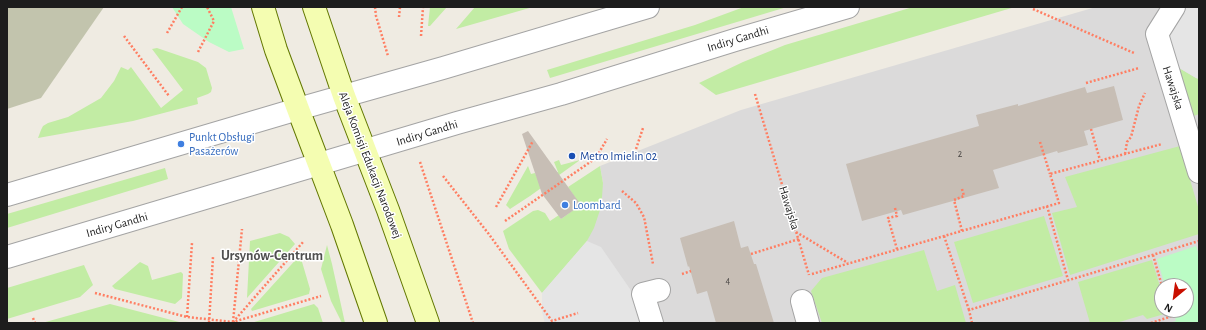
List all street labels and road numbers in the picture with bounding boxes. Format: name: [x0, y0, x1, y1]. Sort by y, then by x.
street label: Indiry Gandhi: [705, 23, 771, 55]
street label: Hawajska: [1159, 64, 1187, 112]
street label: Aleja Komisji Edukacji Narodowej: [335, 90, 405, 240]
street label: Indiry Gandhi: [394, 117, 460, 149]
street label: Hawajska: [776, 184, 802, 232]
street label: Indiry Gandhi: [84, 209, 150, 241]

